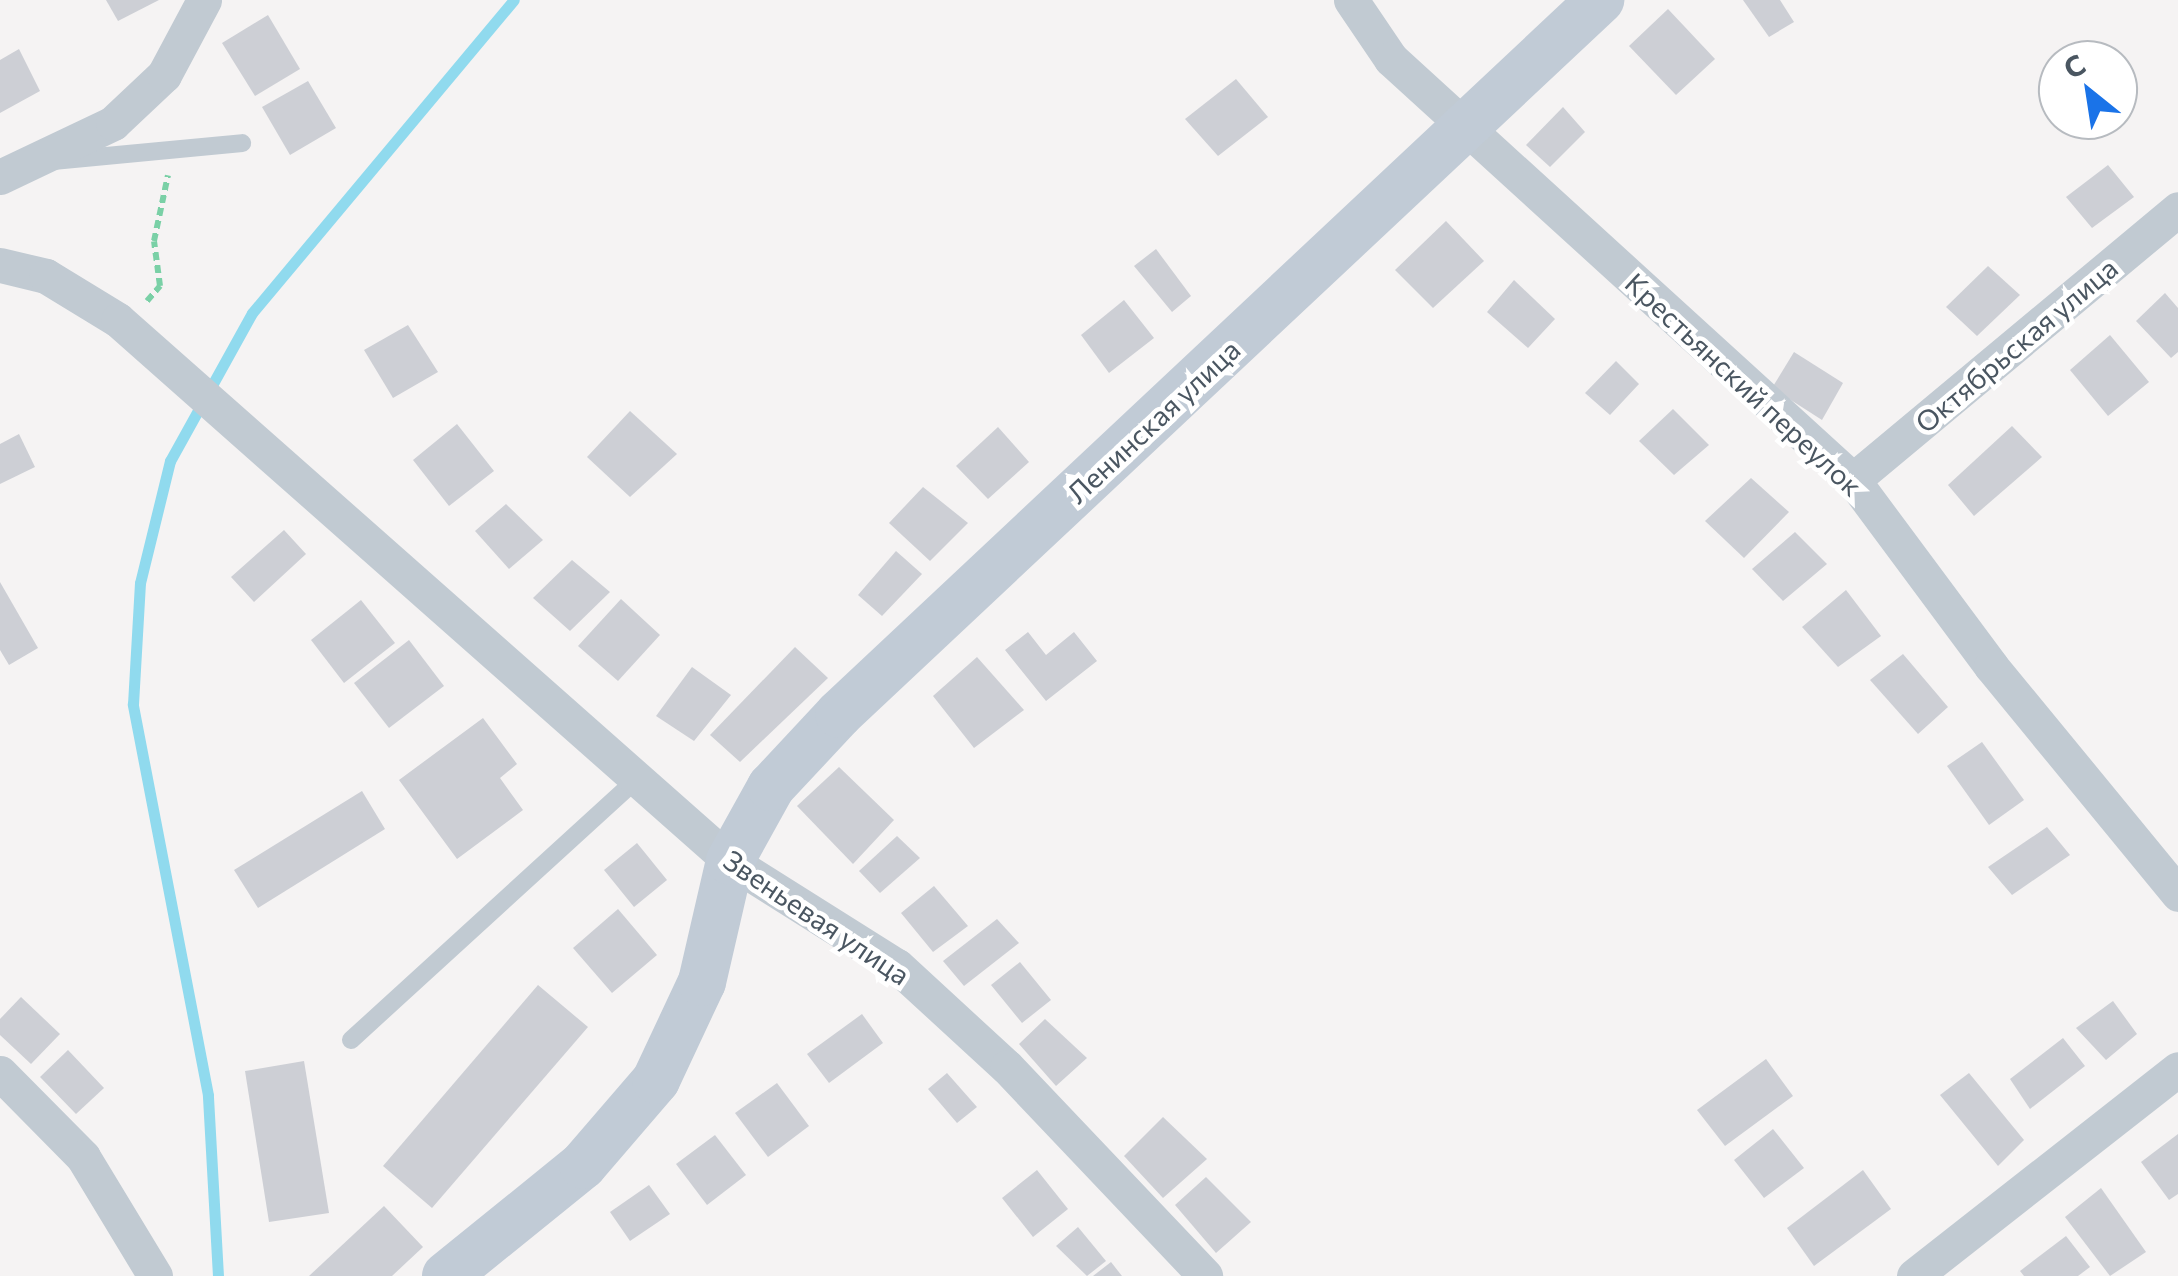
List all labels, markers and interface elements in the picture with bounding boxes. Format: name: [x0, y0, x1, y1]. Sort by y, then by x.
north arrow: [2038, 40, 2138, 140]
text: С: [2057, 46, 2091, 85]
street label: Октябрьская улица: [1908, 251, 2124, 439]
street label: Крестьянский переулок: [1619, 266, 1869, 502]
street label: Ленинская улица: [1060, 332, 1246, 510]
street label: Звеньевая улица: [718, 842, 916, 992]

